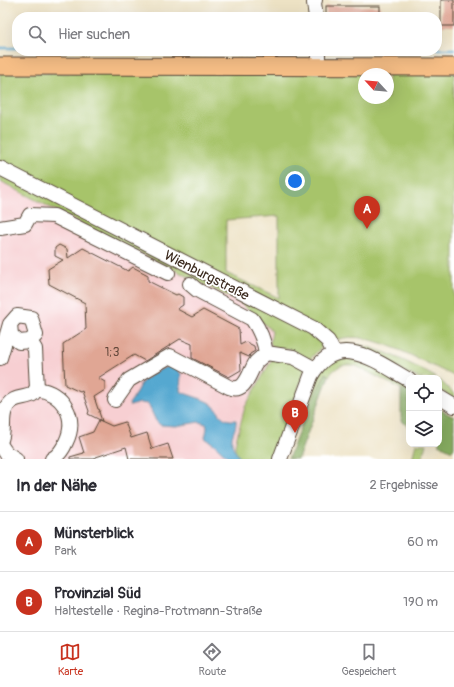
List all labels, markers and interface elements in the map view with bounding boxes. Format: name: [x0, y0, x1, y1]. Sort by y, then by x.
search box: [12, 12, 442, 56]
icon: search: [26, 23, 48, 45]
text: Hier suchen: [58, 25, 130, 44]
north arrow: [358, 68, 394, 104]
your location: [285, 171, 305, 191]
pin: A: [354, 196, 380, 229]
street label: Wienburgstraße: [162, 247, 252, 304]
house number: 1;3: [105, 345, 120, 360]
map controls: [406, 375, 442, 447]
button: locate: [406, 375, 442, 411]
pin: B: [282, 400, 308, 433]
button: layers: [406, 411, 442, 447]
text: In der Nähe: [16, 475, 97, 496]
text: 2 Ergebnisse: [369, 477, 438, 493]
text: Münsterblick: [54, 524, 134, 543]
text: A: [25, 534, 33, 550]
text: 60 m: [407, 534, 438, 550]
text: Park: [54, 543, 77, 559]
text: Provinzial Süd: [54, 584, 141, 603]
text: B: [25, 594, 33, 610]
text: 190 m: [403, 594, 438, 610]
text: Haltestelle · Regina-Protmann-Straße: [54, 603, 262, 619]
tab: Karte: [58, 641, 83, 678]
tab: Route: [199, 641, 226, 678]
tab: Gespeichert: [342, 641, 396, 678]

